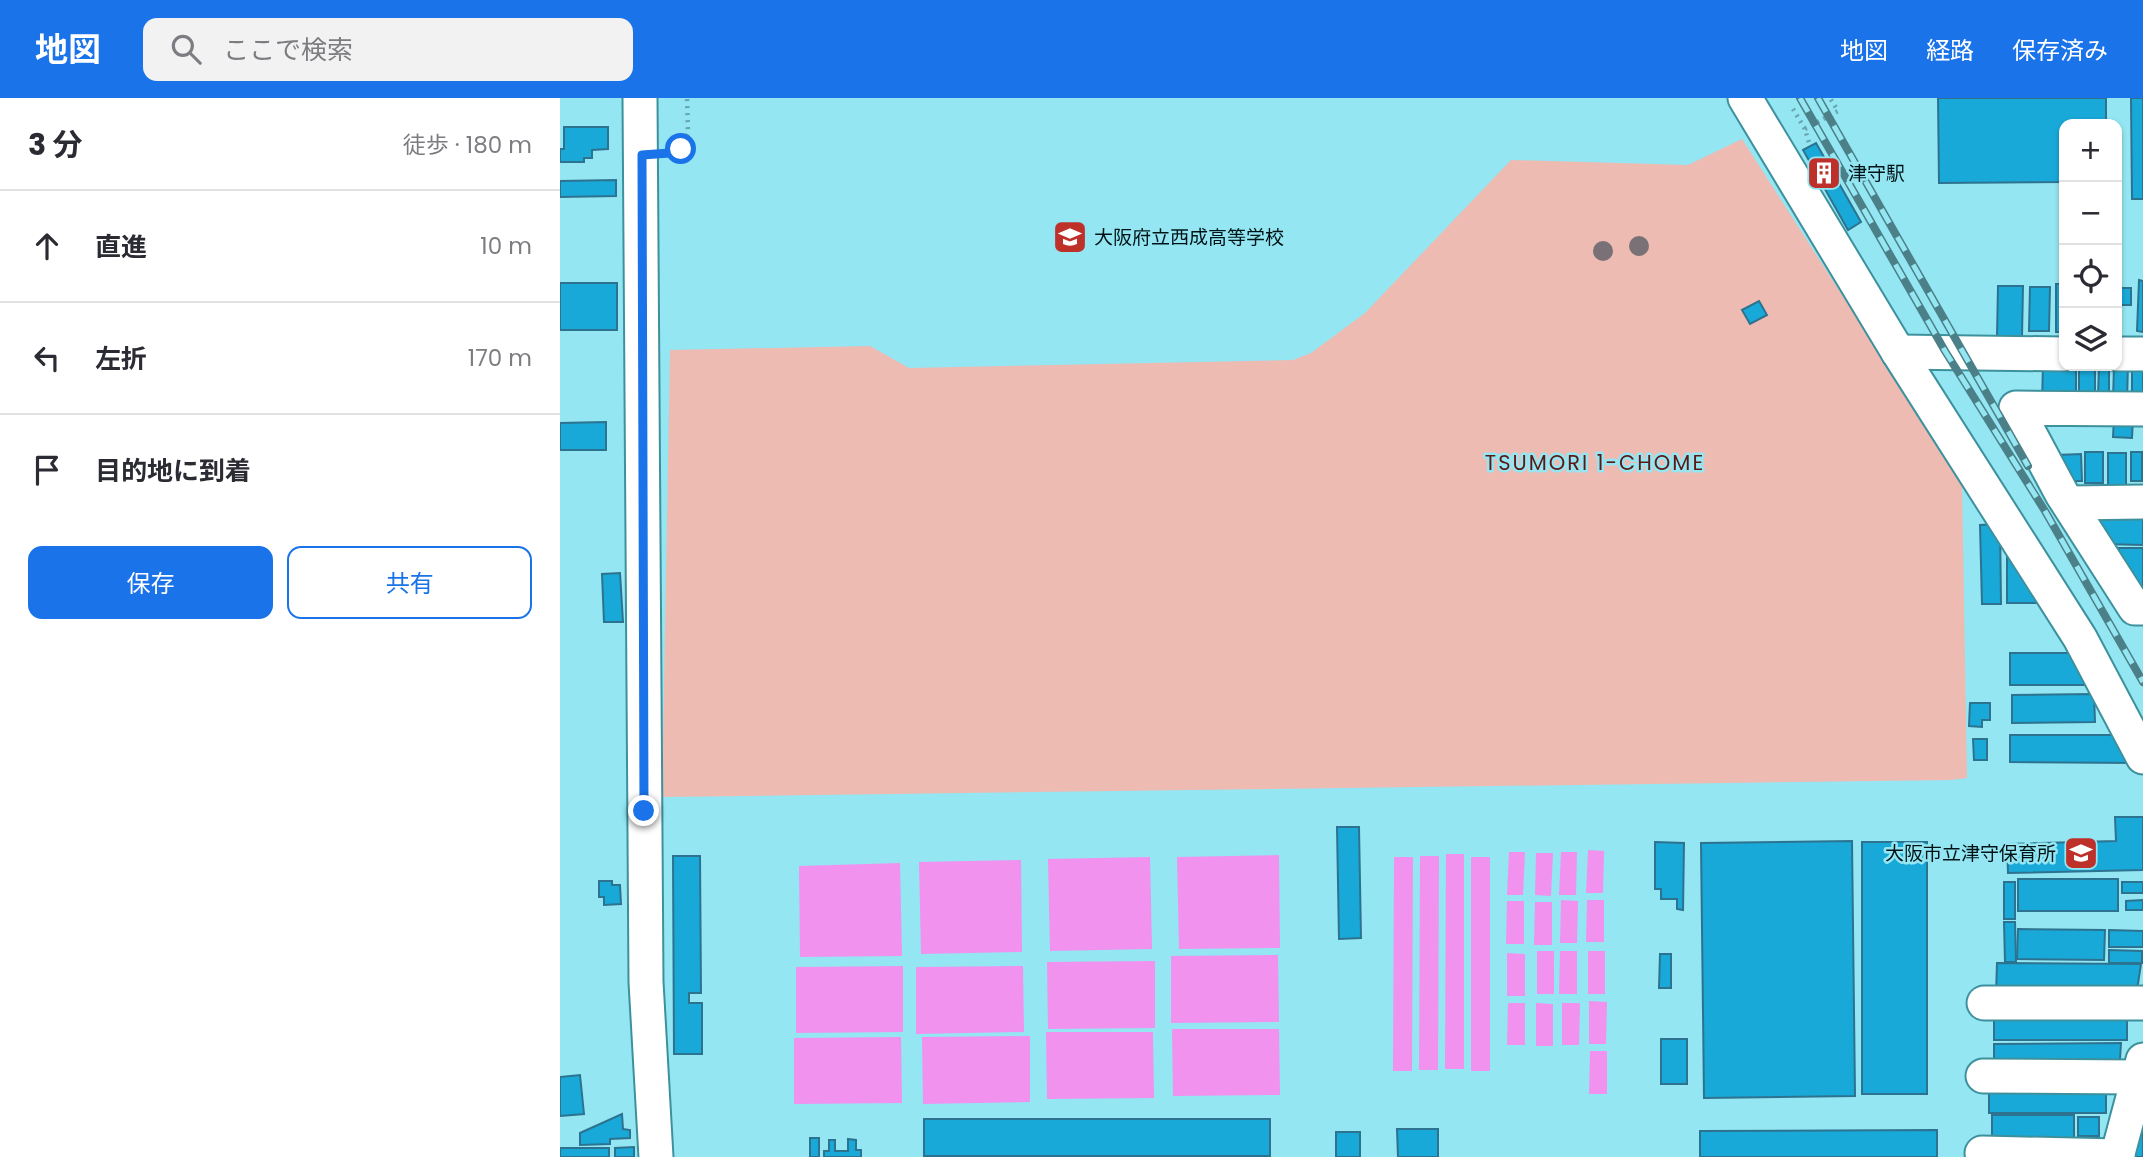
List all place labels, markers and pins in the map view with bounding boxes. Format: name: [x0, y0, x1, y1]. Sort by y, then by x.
building icon: 津守駅: [1805, 154, 1843, 192]
place label: 津守駅: [1848, 160, 1905, 187]
school or university icon: 大阪府立西成高等学校: [1051, 218, 1089, 256]
place label: 大阪府立西成高等学校: [1094, 224, 1284, 251]
school or university icon: 大阪市立津守保育所: [2062, 834, 2100, 872]
place label: 大阪市立津守保育所: [1885, 840, 2056, 867]

